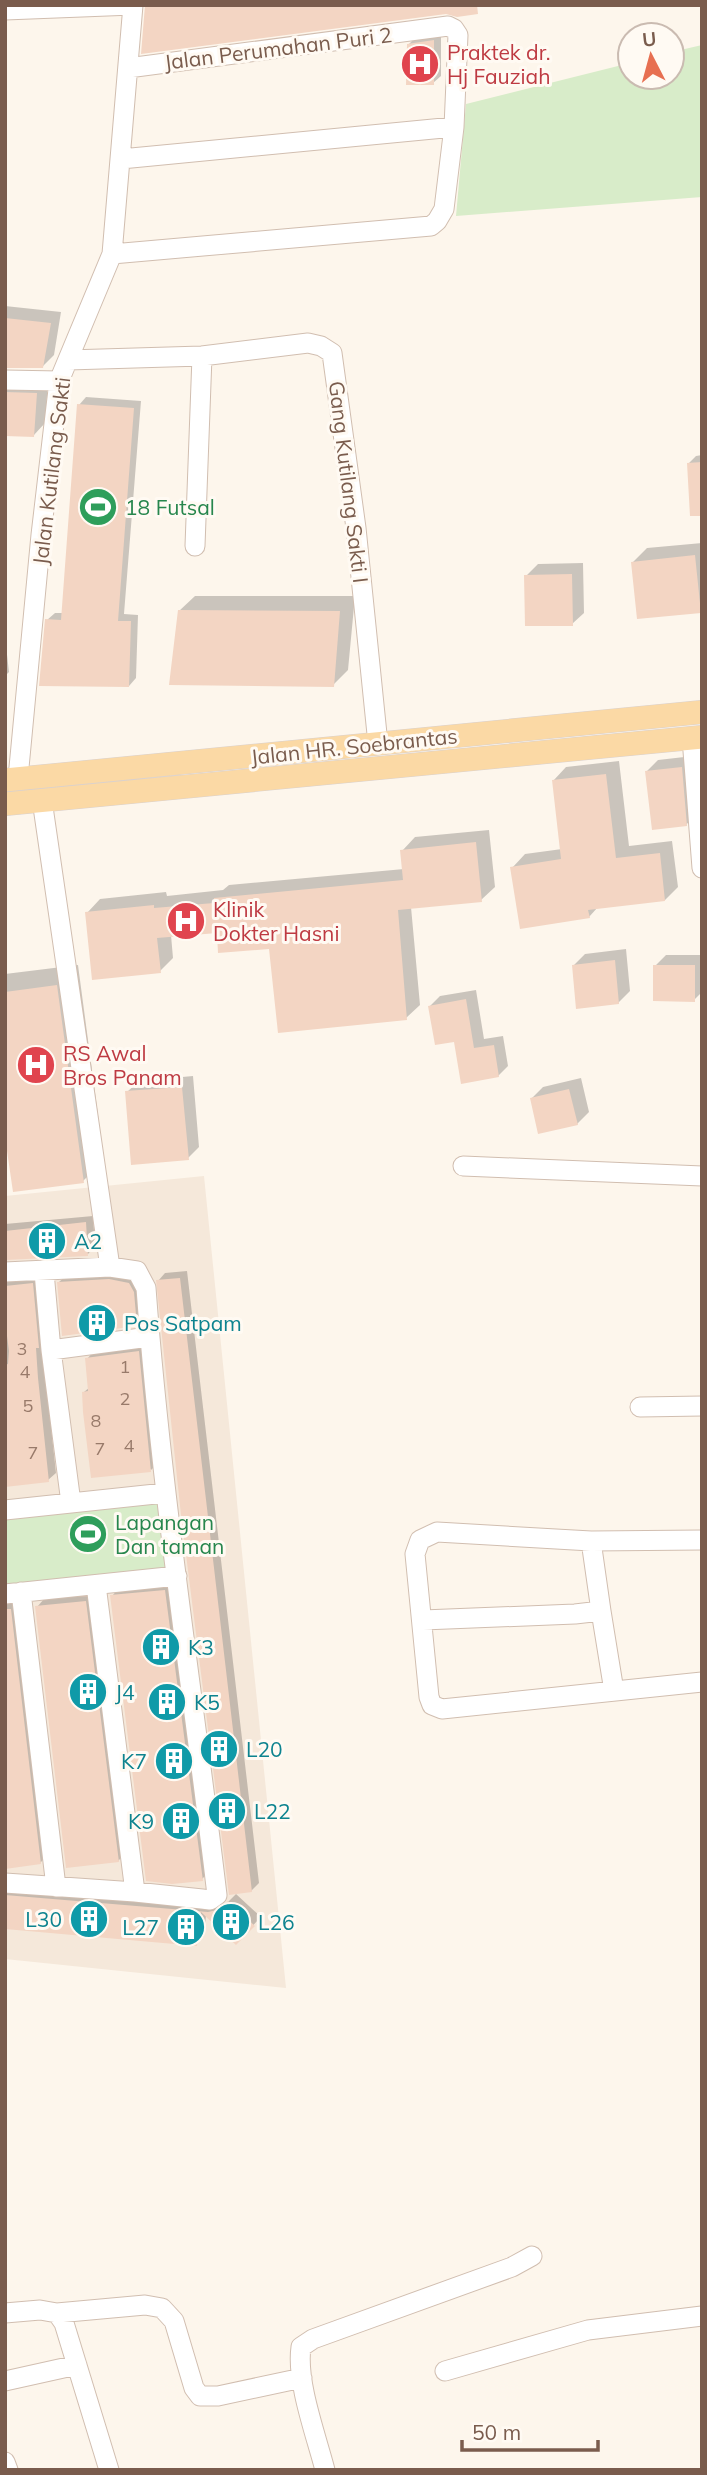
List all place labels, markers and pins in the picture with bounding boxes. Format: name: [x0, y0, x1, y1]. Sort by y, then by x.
place label: Praktek dr. Hj Fauziah: [447, 39, 551, 89]
hospital icon: Praktek dr. Hj Fauziah: [399, 43, 441, 85]
sports icon: 18 Futsal: [77, 486, 119, 528]
place label: 18 Futsal: [125, 494, 215, 520]
place label: Klinik Dokter Hasni: [213, 896, 339, 946]
hospital icon: Klinik Dokter Hasni: [165, 900, 207, 942]
place label: RS Awal Bros Panam: [63, 1040, 182, 1090]
hospital icon: RS Awal Bros Panam: [15, 1044, 57, 1086]
building icon: A2: [26, 1220, 68, 1262]
place label: A2: [74, 1228, 102, 1254]
building icon: Pos Satpam: [76, 1302, 118, 1344]
place label: Pos Satpam: [124, 1310, 242, 1336]
place label: Lapangan Dan taman: [115, 1509, 224, 1559]
sports icon: Lapangan Dan taman: [67, 1513, 109, 1555]
building icon: K3: [140, 1626, 182, 1668]
place label: K3: [188, 1634, 214, 1660]
building icon: J4: [67, 1671, 109, 1713]
place label: J4: [115, 1679, 135, 1705]
building icon: K5: [146, 1681, 188, 1723]
place label: K5: [194, 1689, 220, 1715]
building icon: L20: [198, 1728, 240, 1770]
place label: L20: [246, 1736, 283, 1762]
building icon: K7: [153, 1740, 195, 1782]
place label: K7: [121, 1748, 147, 1774]
building icon: L22: [206, 1790, 248, 1832]
place label: L22: [254, 1798, 291, 1824]
building icon: K9: [160, 1800, 202, 1842]
place label: K9: [128, 1808, 154, 1834]
building icon: L30: [68, 1898, 110, 1940]
building icon: L26: [210, 1901, 252, 1943]
place label: L30: [25, 1906, 62, 1932]
building icon: L27: [165, 1906, 207, 1948]
place label: L26: [258, 1909, 295, 1935]
place label: L27: [122, 1914, 159, 1940]

